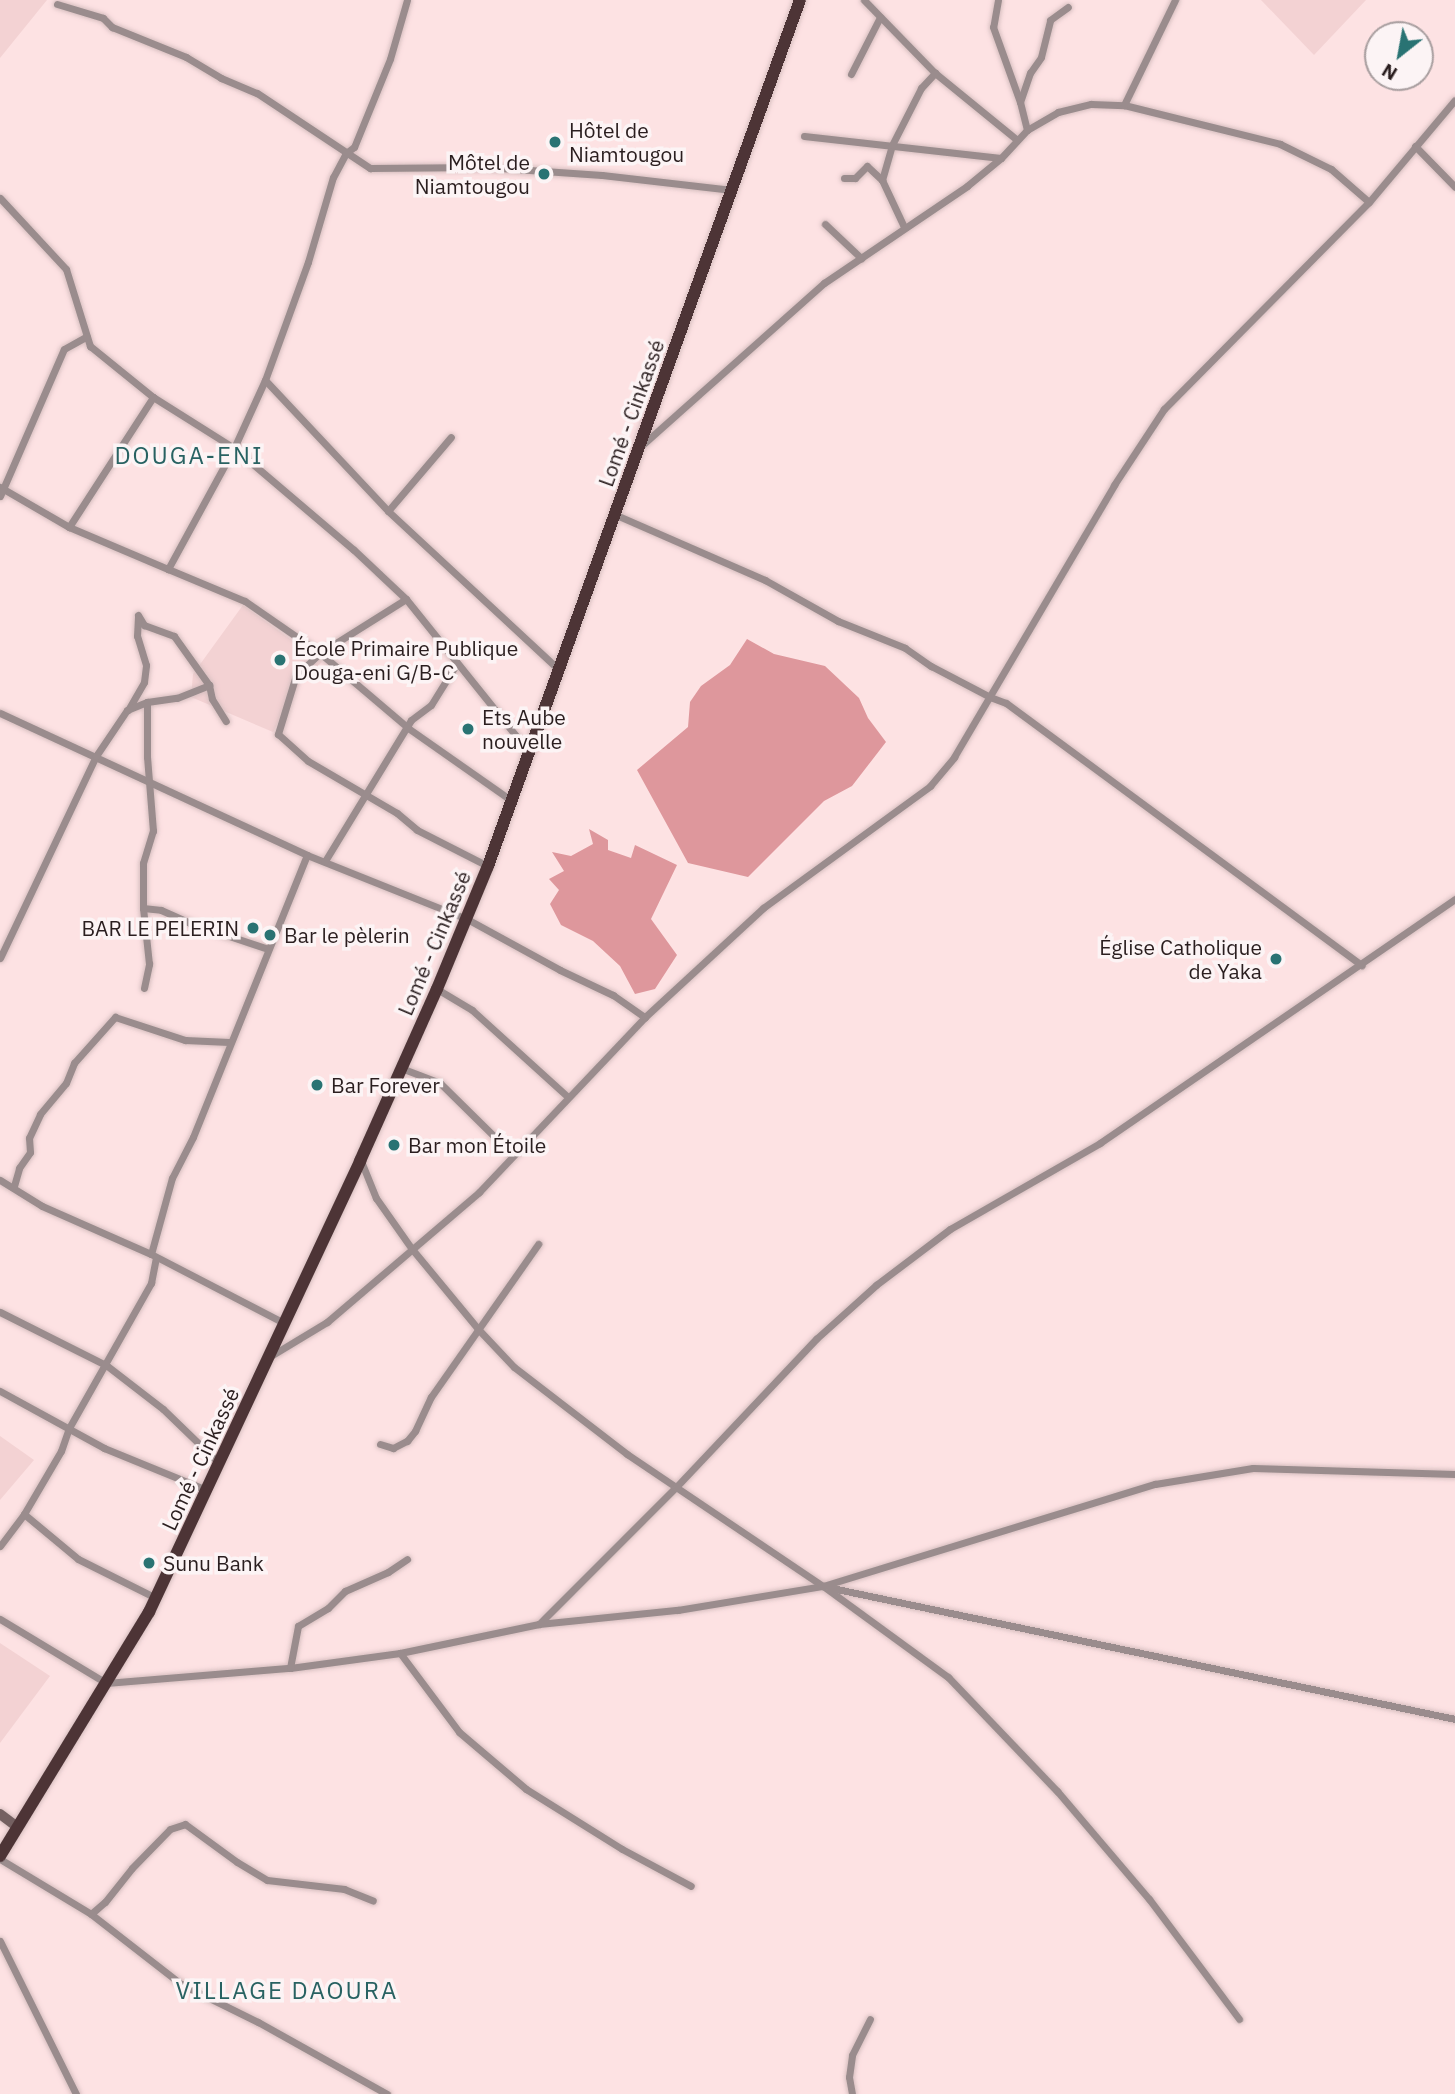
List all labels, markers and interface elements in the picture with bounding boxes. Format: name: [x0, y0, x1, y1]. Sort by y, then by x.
north arrow: [1364, 21, 1434, 91]
text: N: [1377, 58, 1401, 86]
place label: Hôtel de Niamtougou: [569, 117, 684, 167]
marker: Hôtel de Niamtougou: [547, 134, 563, 150]
place label: Môtel de Niamtougou: [415, 149, 530, 199]
marker: Môtel de Niamtougou: [536, 166, 552, 182]
street label: Lomé - Cinkassé: [593, 336, 669, 490]
district label: DOUGA-ENI: [116, 442, 262, 470]
place label: École Primaire Publique Douga-eni G/B-C: [294, 635, 518, 685]
marker: École Primaire Publique Douga-eni G/B-C: [272, 652, 288, 668]
place label: Ets Aube nouvelle: [482, 704, 566, 754]
marker: Ets Aube nouvelle: [460, 721, 476, 737]
street label: Lomé - Cinkassé: [392, 867, 476, 1019]
place label: BAR LE PELERIN: [82, 915, 239, 941]
marker: BAR LE PELERIN: [245, 920, 261, 936]
place label: Bar le pèlerin: [284, 922, 410, 948]
marker: Bar le pèlerin: [262, 927, 278, 943]
place label: Église Catholique de Yaka: [1099, 934, 1262, 984]
marker: Église Catholique de Yaka: [1268, 951, 1284, 967]
place label: Bar Forever: [331, 1072, 440, 1098]
marker: Bar Forever: [309, 1077, 325, 1093]
place label: Bar mon Étoile: [408, 1132, 546, 1158]
marker: Bar mon Étoile: [386, 1137, 402, 1153]
street label: Lomé - Cinkassé: [156, 1384, 244, 1534]
place label: Sunu Bank: [163, 1550, 264, 1576]
marker: Sunu Bank: [141, 1555, 157, 1571]
district label: VILLAGE DAOURA: [177, 1977, 397, 2005]

